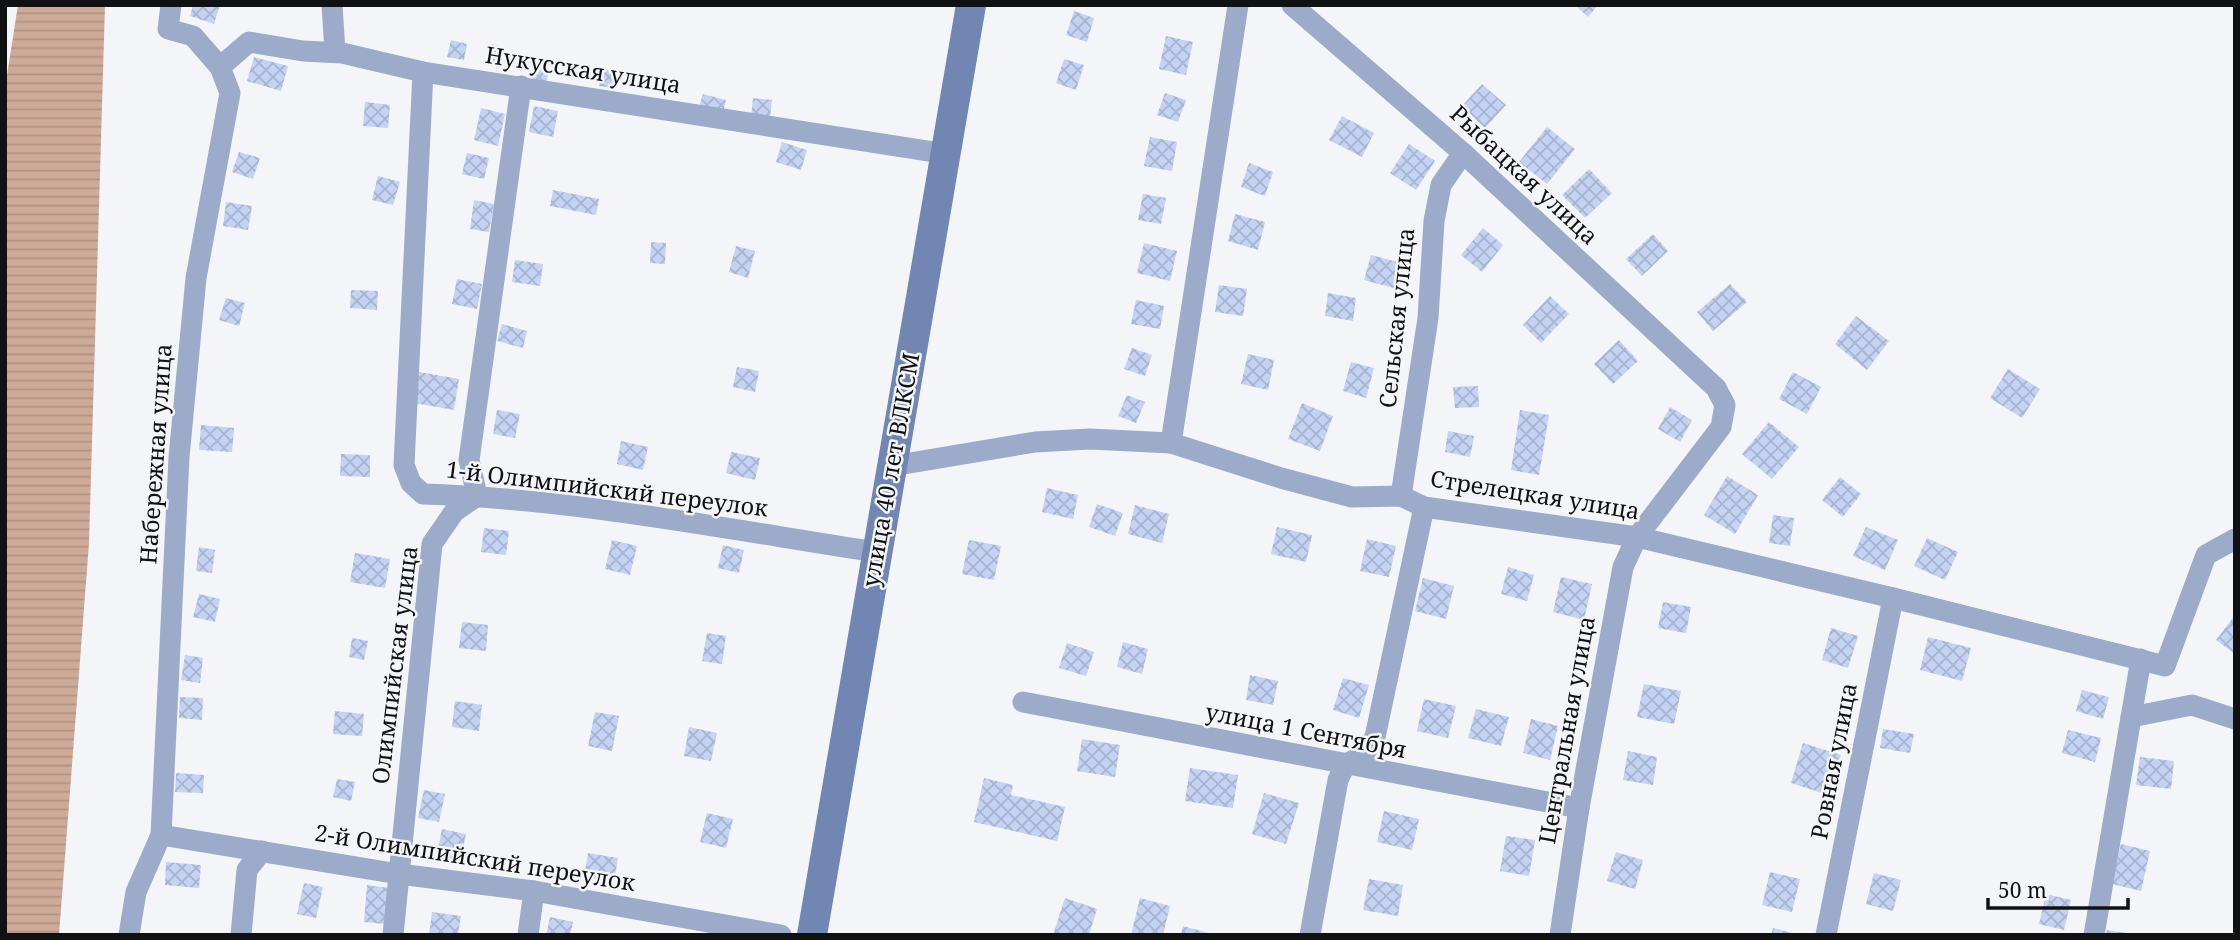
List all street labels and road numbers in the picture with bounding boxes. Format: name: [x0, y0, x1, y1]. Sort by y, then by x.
street label: Нукусская улица: [483, 38, 683, 100]
street label: Рыбацкая улица: [1444, 97, 1606, 251]
street label: Сельская улица: [1371, 226, 1421, 410]
street label: Набережная улица: [131, 343, 179, 565]
street label: улица 40 лет ВЛКСМ: [854, 350, 926, 590]
street label: 1-й Олимпийский переулок: [444, 452, 770, 524]
street label: Стрелецкая улица: [1428, 462, 1642, 526]
street label: Олимпийская улица: [364, 544, 425, 786]
street label: Центральная улица: [1530, 613, 1602, 846]
street label: Ровная улица: [1802, 680, 1864, 842]
street label: улица 1 Сентября: [1203, 695, 1409, 765]
street label: 2-й Олимпийский переулок: [313, 816, 638, 898]

